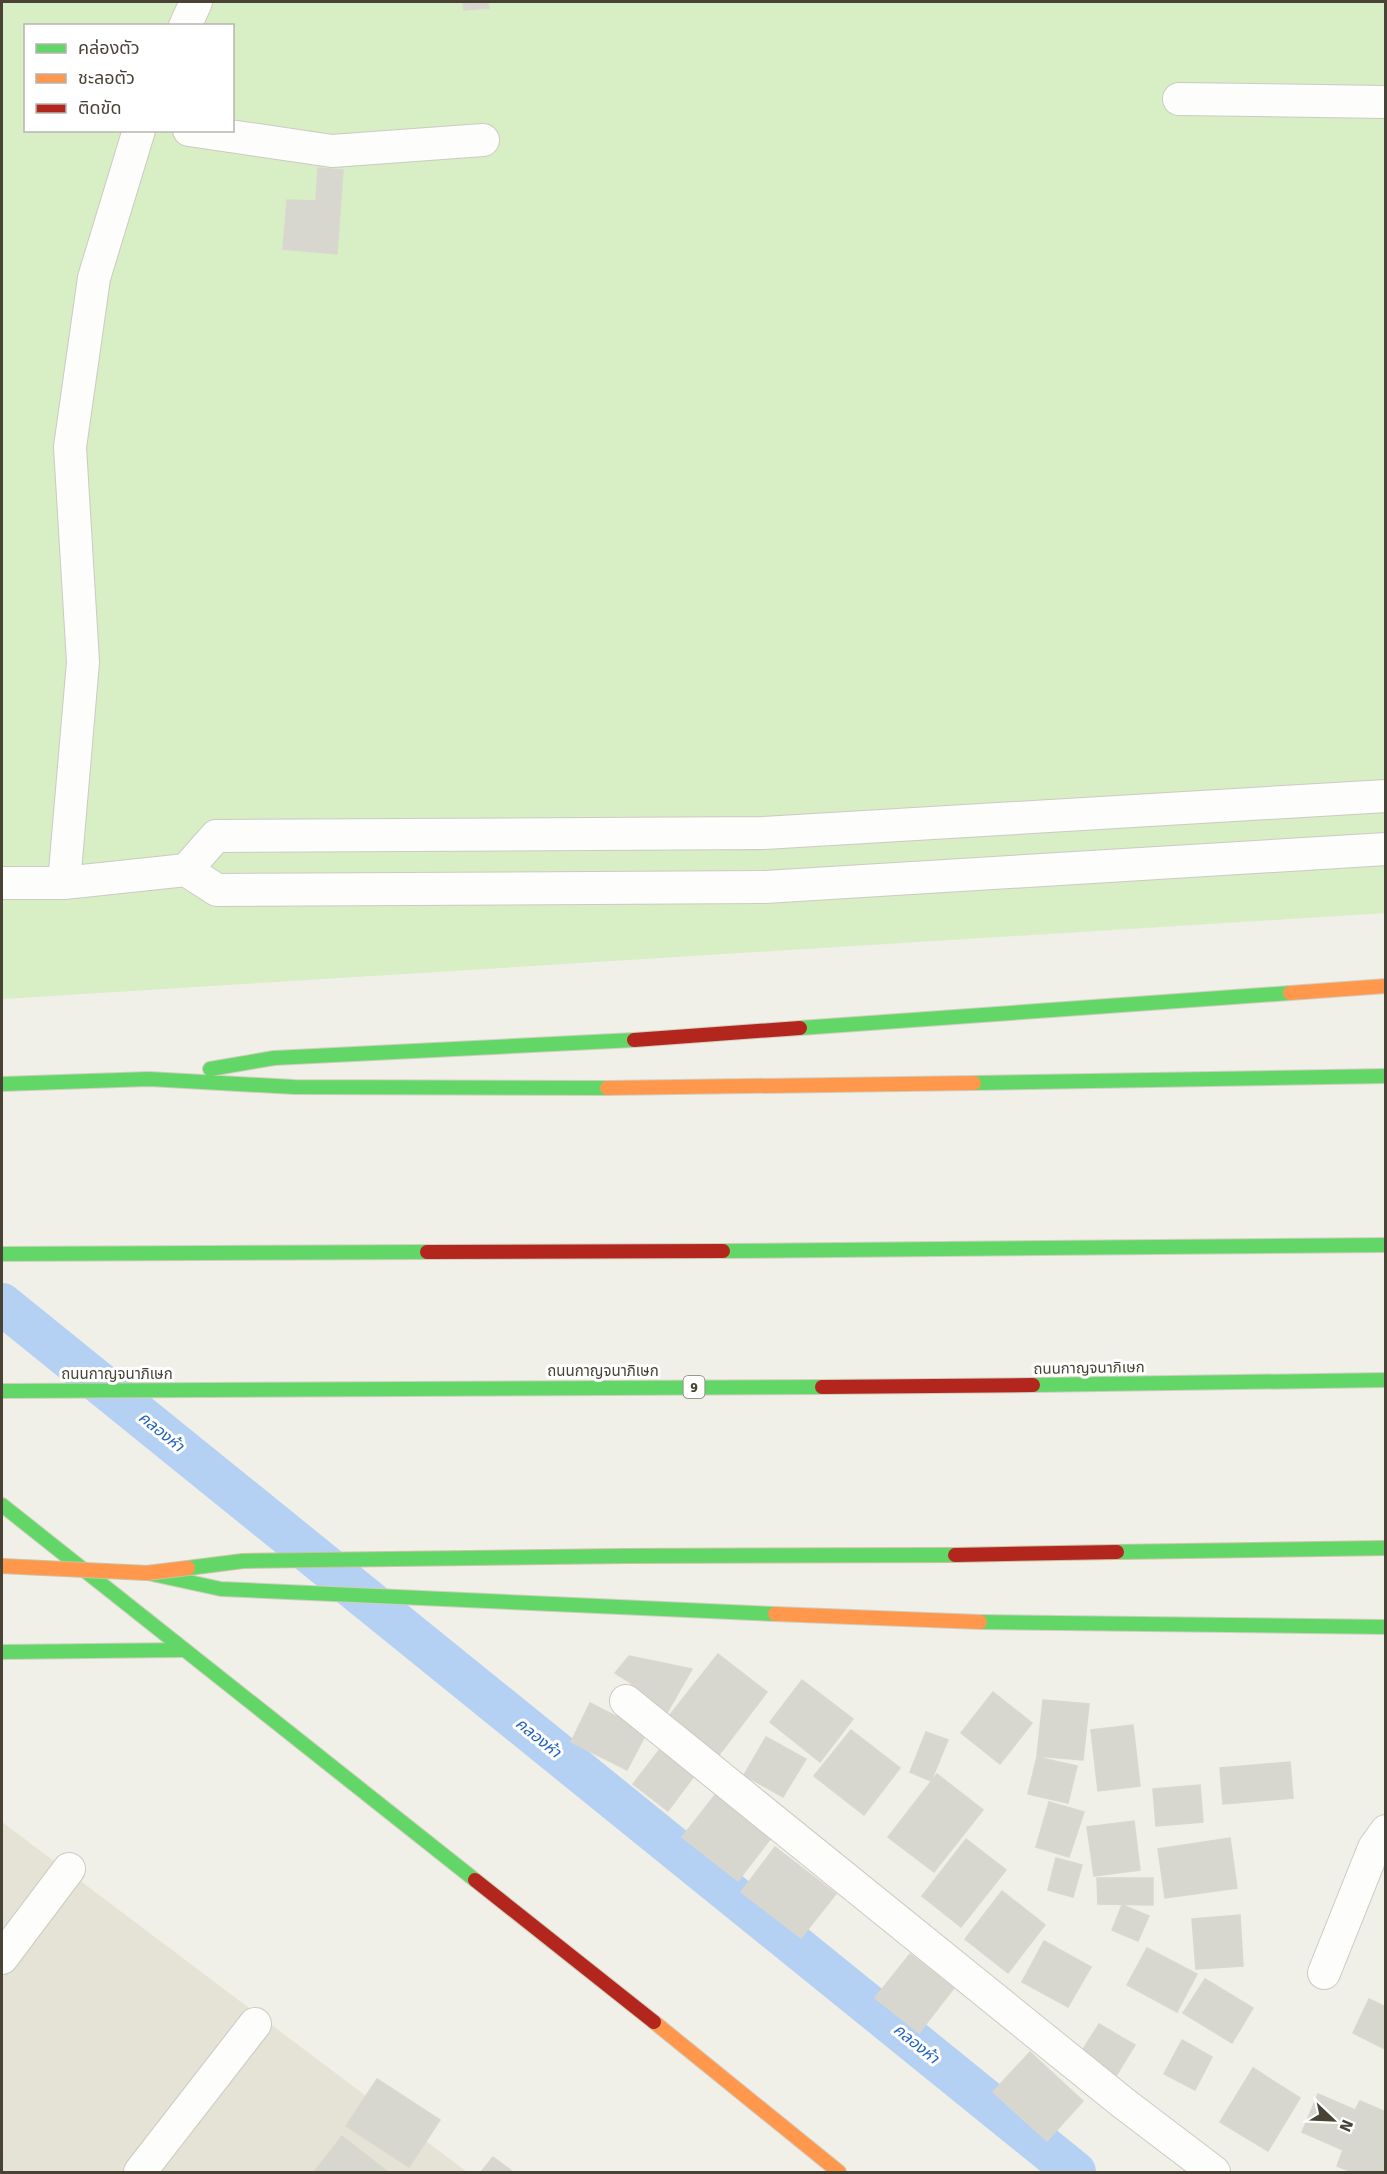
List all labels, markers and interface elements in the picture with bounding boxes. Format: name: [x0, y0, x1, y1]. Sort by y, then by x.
legend: [24, 24, 234, 132]
text: คล่องตัว: [78, 37, 140, 59]
text: ชะลอตัว: [78, 67, 135, 89]
text: ติดขัด: [78, 97, 121, 119]
street label: ถนนกาญจนาภิเษก: [1033, 1358, 1145, 1378]
street label: ถนนกาญจนาภิเษก: [547, 1362, 659, 1380]
street label: ถนนกาญจนาภิเษก: [61, 1365, 173, 1383]
road number: 9: [684, 1376, 704, 1398]
water label: คลองห้า: [134, 1408, 189, 1457]
water label: คลองห้า: [511, 1714, 566, 1763]
water label: คลองห้า: [889, 2020, 944, 2069]
north arrow: [1303, 2090, 1363, 2150]
text: N: [1335, 2116, 1357, 2135]

